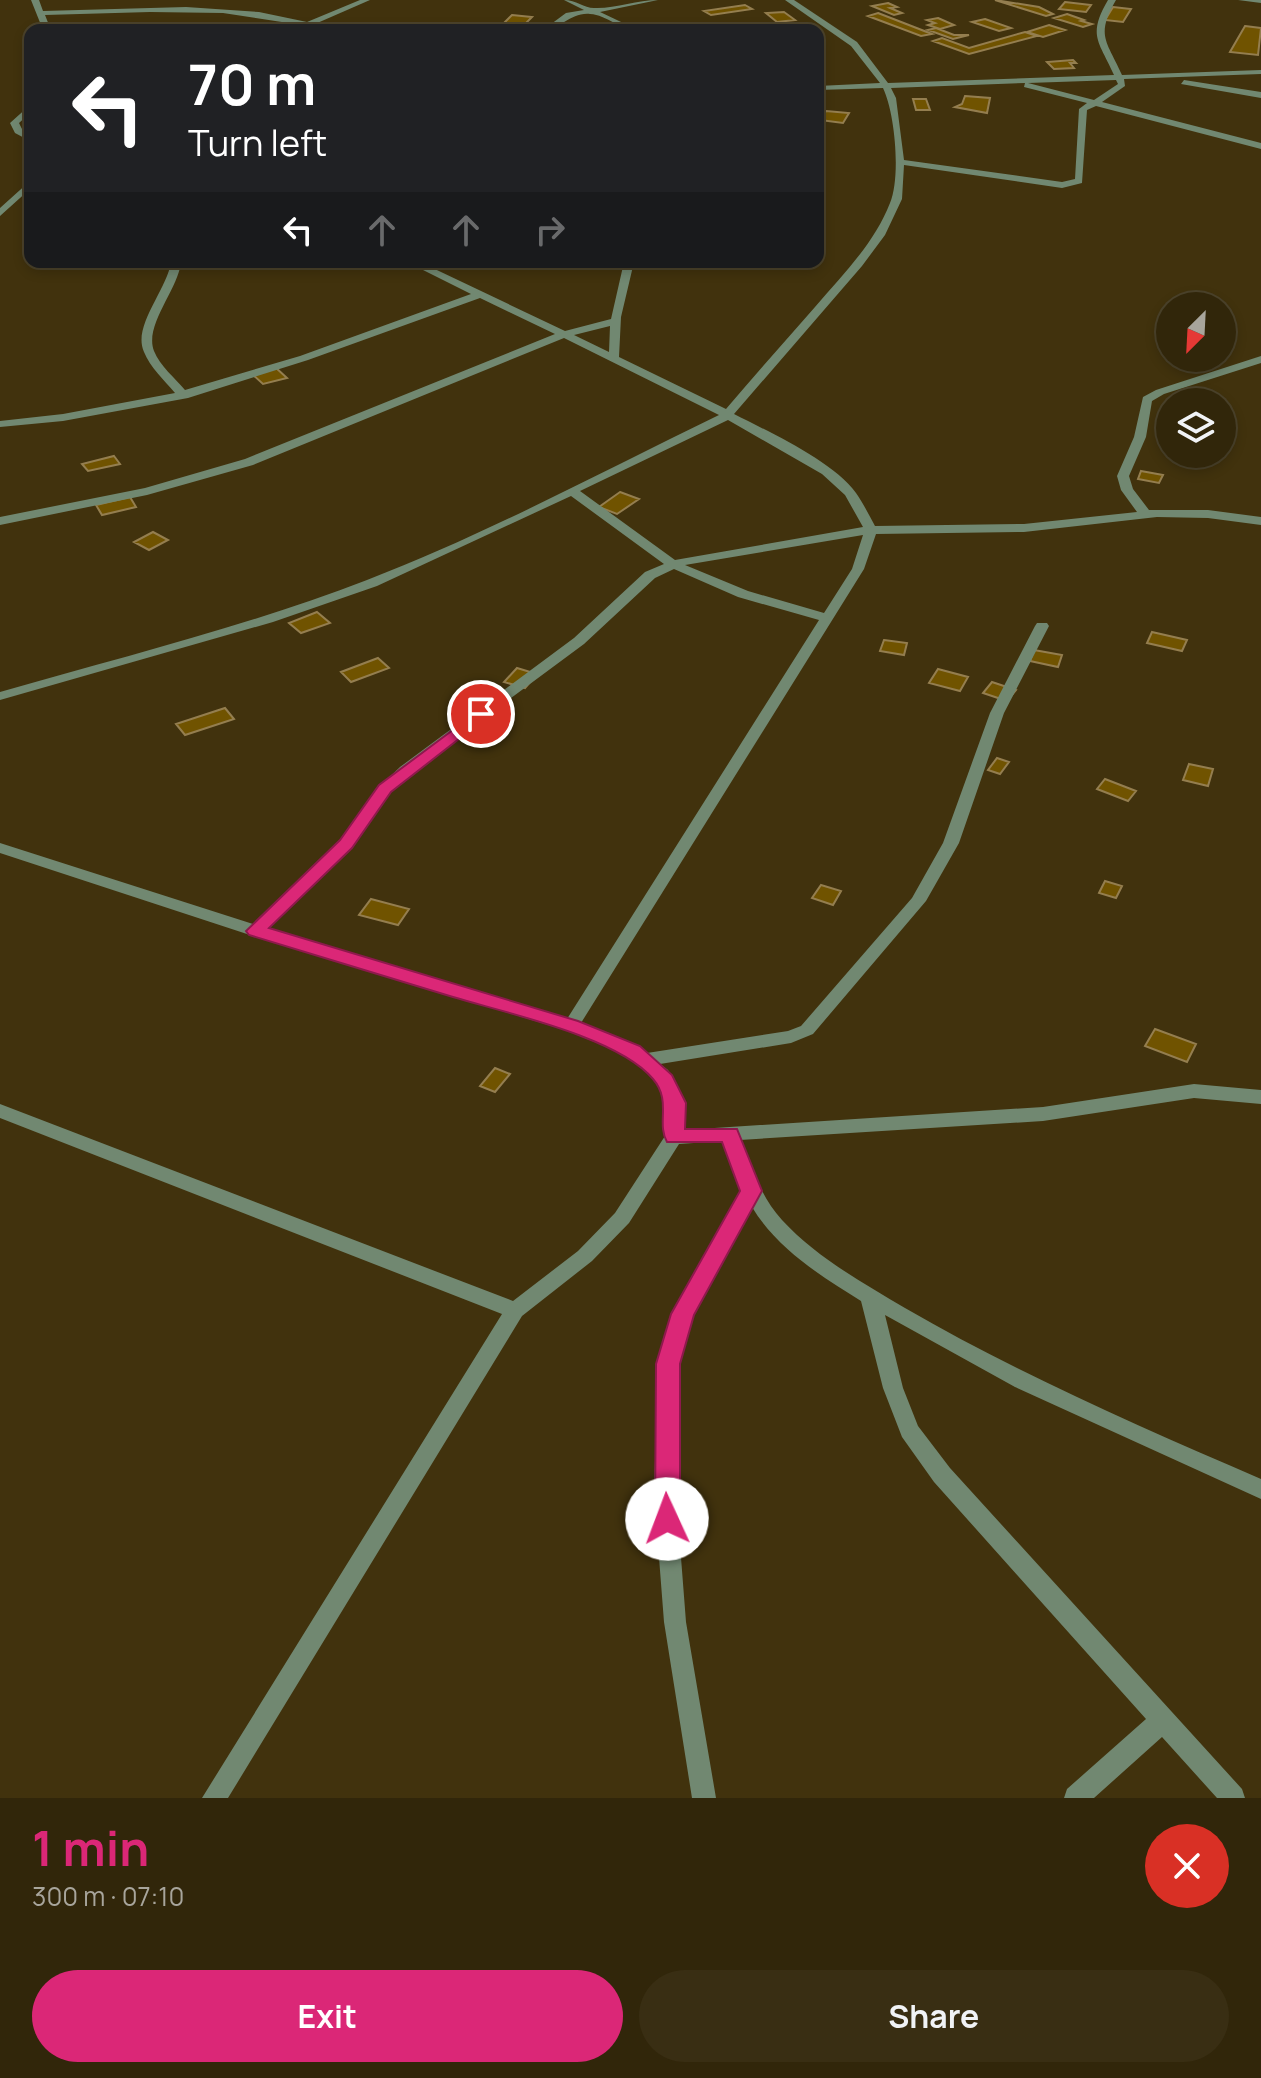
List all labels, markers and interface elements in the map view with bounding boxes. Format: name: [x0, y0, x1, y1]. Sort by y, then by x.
text: 70 m: [188, 45, 316, 122]
icon: left: [56, 56, 160, 160]
text: Turn left: [188, 118, 327, 167]
icon: left: [276, 208, 320, 252]
icon: ahead: [360, 208, 404, 252]
icon: ahead: [444, 208, 488, 252]
icon: right: [528, 208, 572, 252]
north arrow: [1156, 292, 1236, 372]
map controls: [1156, 292, 1236, 468]
button: layers: [1156, 388, 1236, 468]
pin: [447, 680, 515, 748]
icon: arrive: [459, 692, 503, 736]
position arrow: [625, 1477, 709, 1561]
text: 1 min: [32, 1815, 149, 1880]
button: close: [1145, 1824, 1229, 1908]
text: 300 m · 07:10: [32, 1878, 184, 1914]
button: Exit: [32, 1970, 623, 2062]
button: Share: [639, 1970, 1229, 2062]

